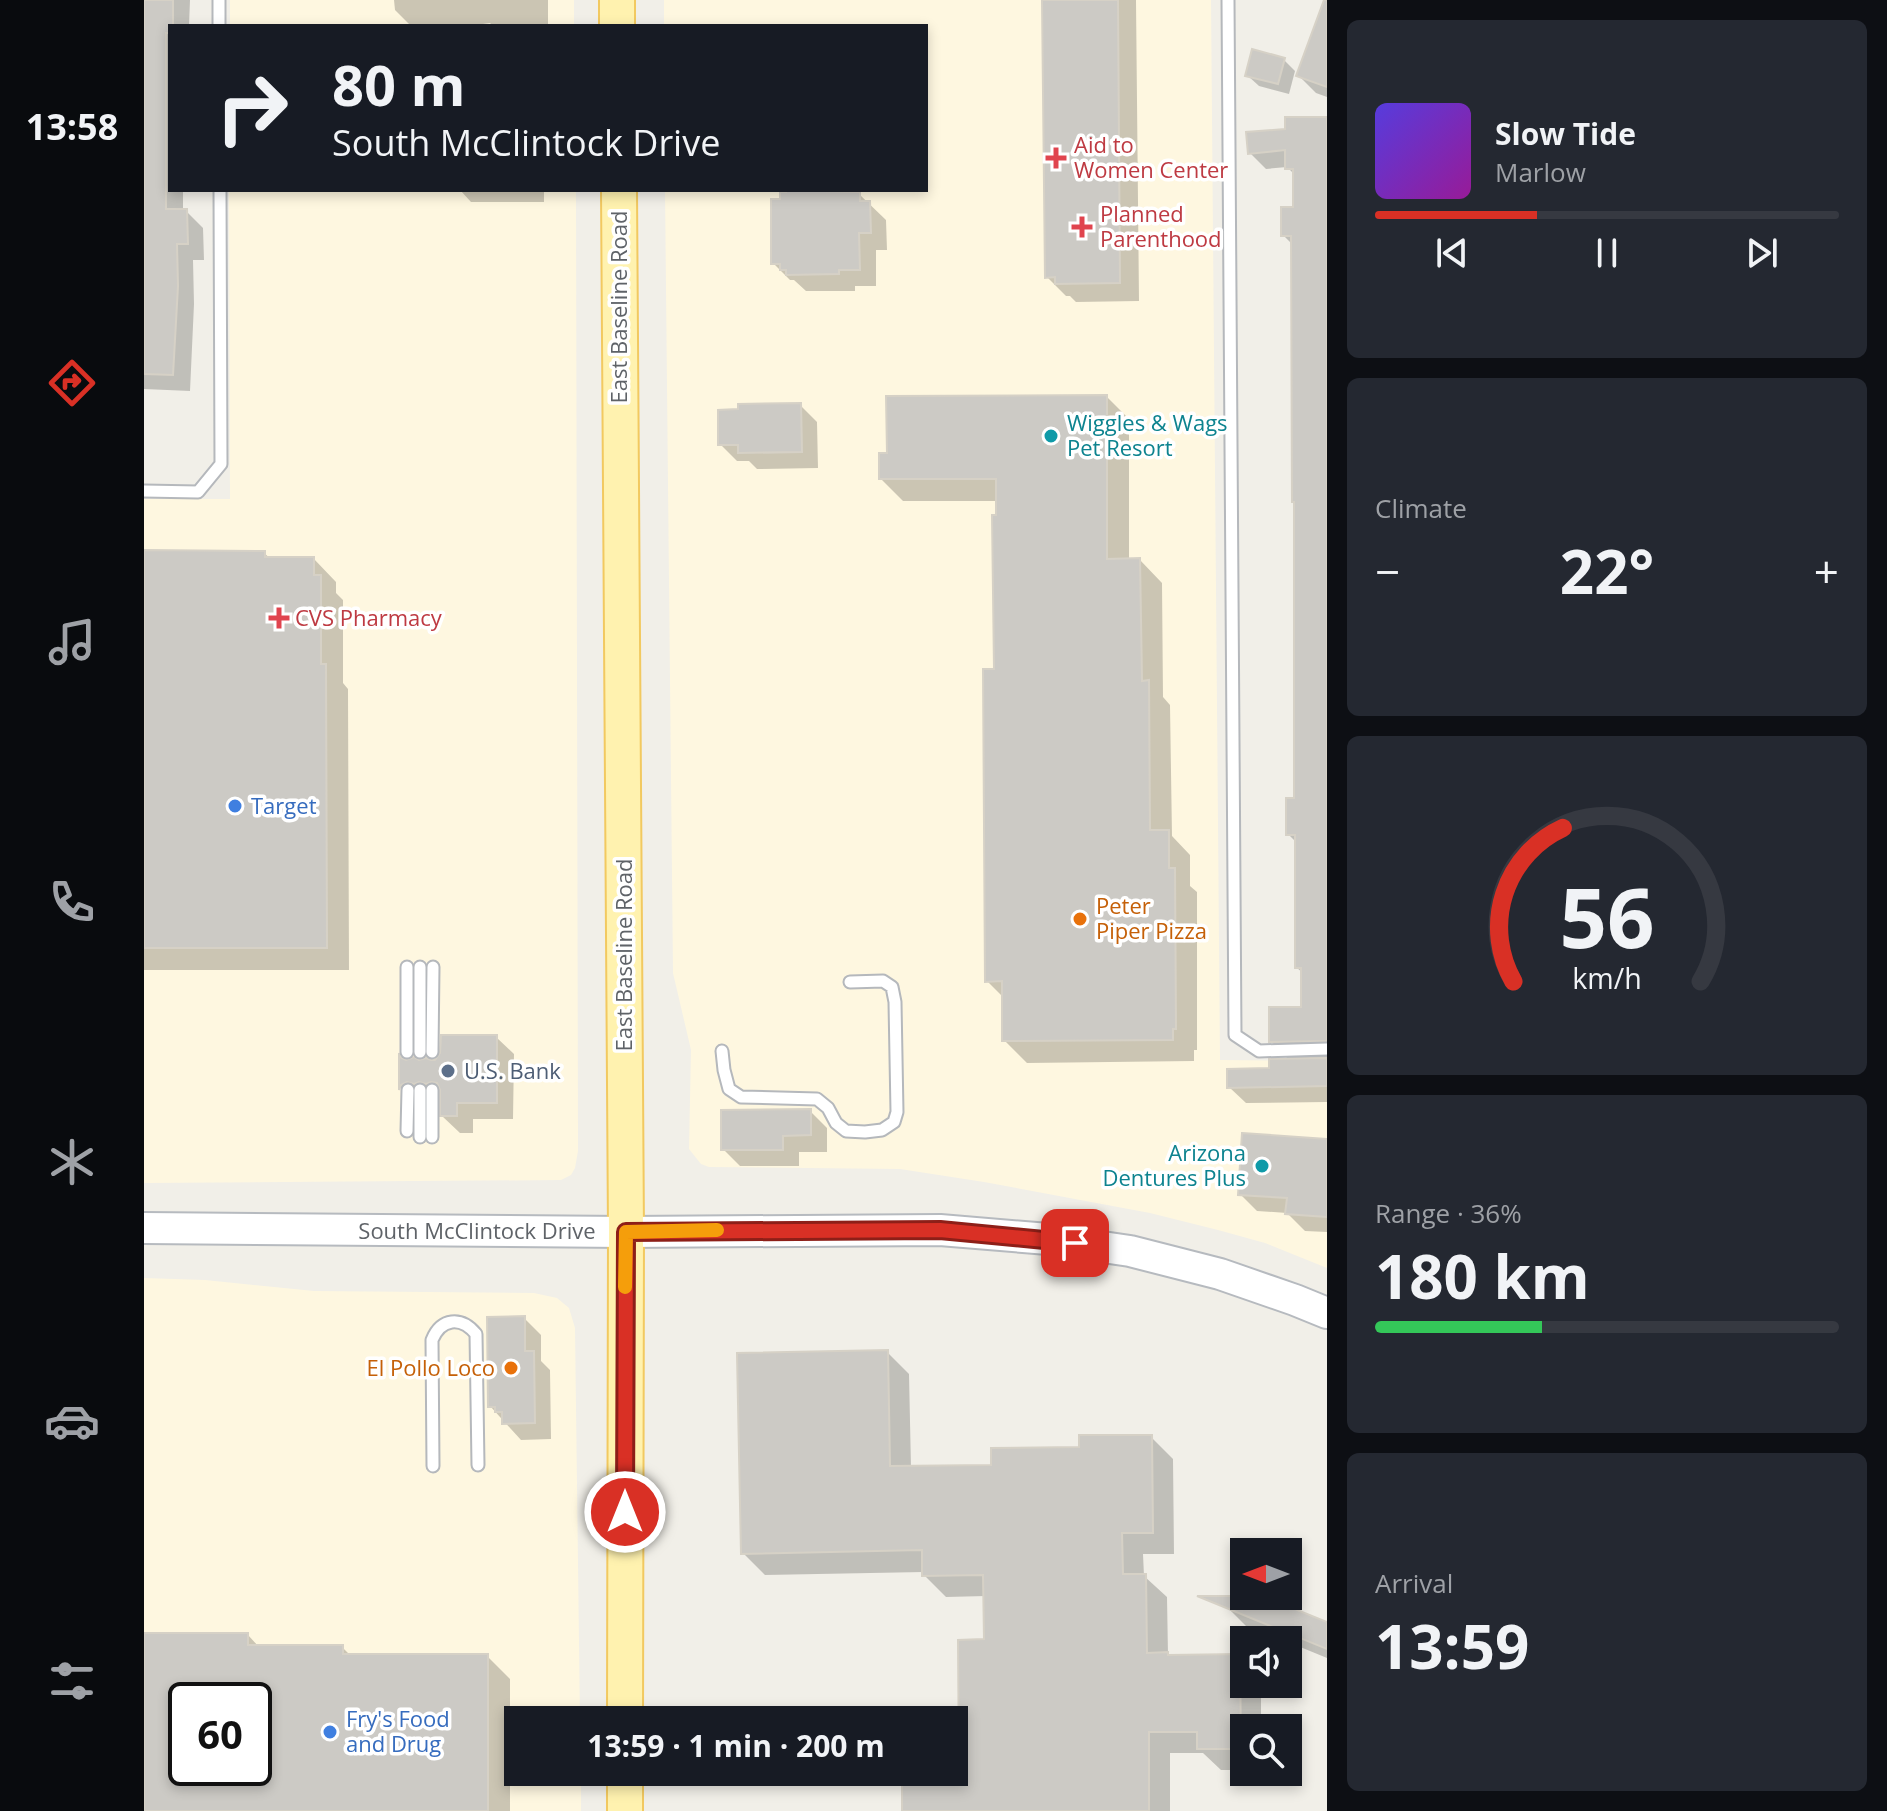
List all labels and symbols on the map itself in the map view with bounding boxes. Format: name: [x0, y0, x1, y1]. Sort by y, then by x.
place label: Aid to Women Center: [1074, 129, 1228, 184]
marker: Aid to Women Center: [1045, 147, 1067, 169]
place label: Planned Parenthood: [1100, 198, 1222, 253]
street label: East Baseline Road: [603, 211, 633, 403]
marker: Planned Parenthood: [1071, 216, 1093, 238]
place label: Wiggles & Wags Pet Resort: [1067, 407, 1228, 462]
marker: Wiggles & Wags Pet Resort: [1042, 427, 1060, 445]
place label: CVS Pharmacy: [295, 602, 443, 632]
marker: CVS Pharmacy: [270, 609, 288, 627]
place label: Target: [251, 790, 317, 820]
marker: Target: [226, 797, 244, 815]
street label: East Baseline Road: [608, 859, 638, 1051]
place label: Peter Piper Pizza: [1096, 890, 1207, 945]
marker: Peter Piper Pizza: [1071, 910, 1089, 928]
place label: U.S. Bank: [464, 1055, 561, 1085]
marker: U.S. Bank: [439, 1062, 457, 1080]
place label: Arizona Dentures Plus: [1103, 1137, 1246, 1192]
marker: Arizona Dentures Plus: [1253, 1157, 1271, 1175]
pin: [1041, 1209, 1109, 1277]
street label: South McClintock Drive: [358, 1215, 596, 1245]
place label: El Pollo Loco: [366, 1352, 495, 1382]
marker: El Pollo Loco: [502, 1359, 520, 1377]
position arrow: [583, 1470, 667, 1554]
north arrow: [1230, 1538, 1302, 1610]
speed limit sign: 60: [168, 1682, 272, 1786]
place label: Fry's Food and Drug: [346, 1703, 450, 1758]
marker: Fry's Food and Drug: [321, 1723, 339, 1741]

